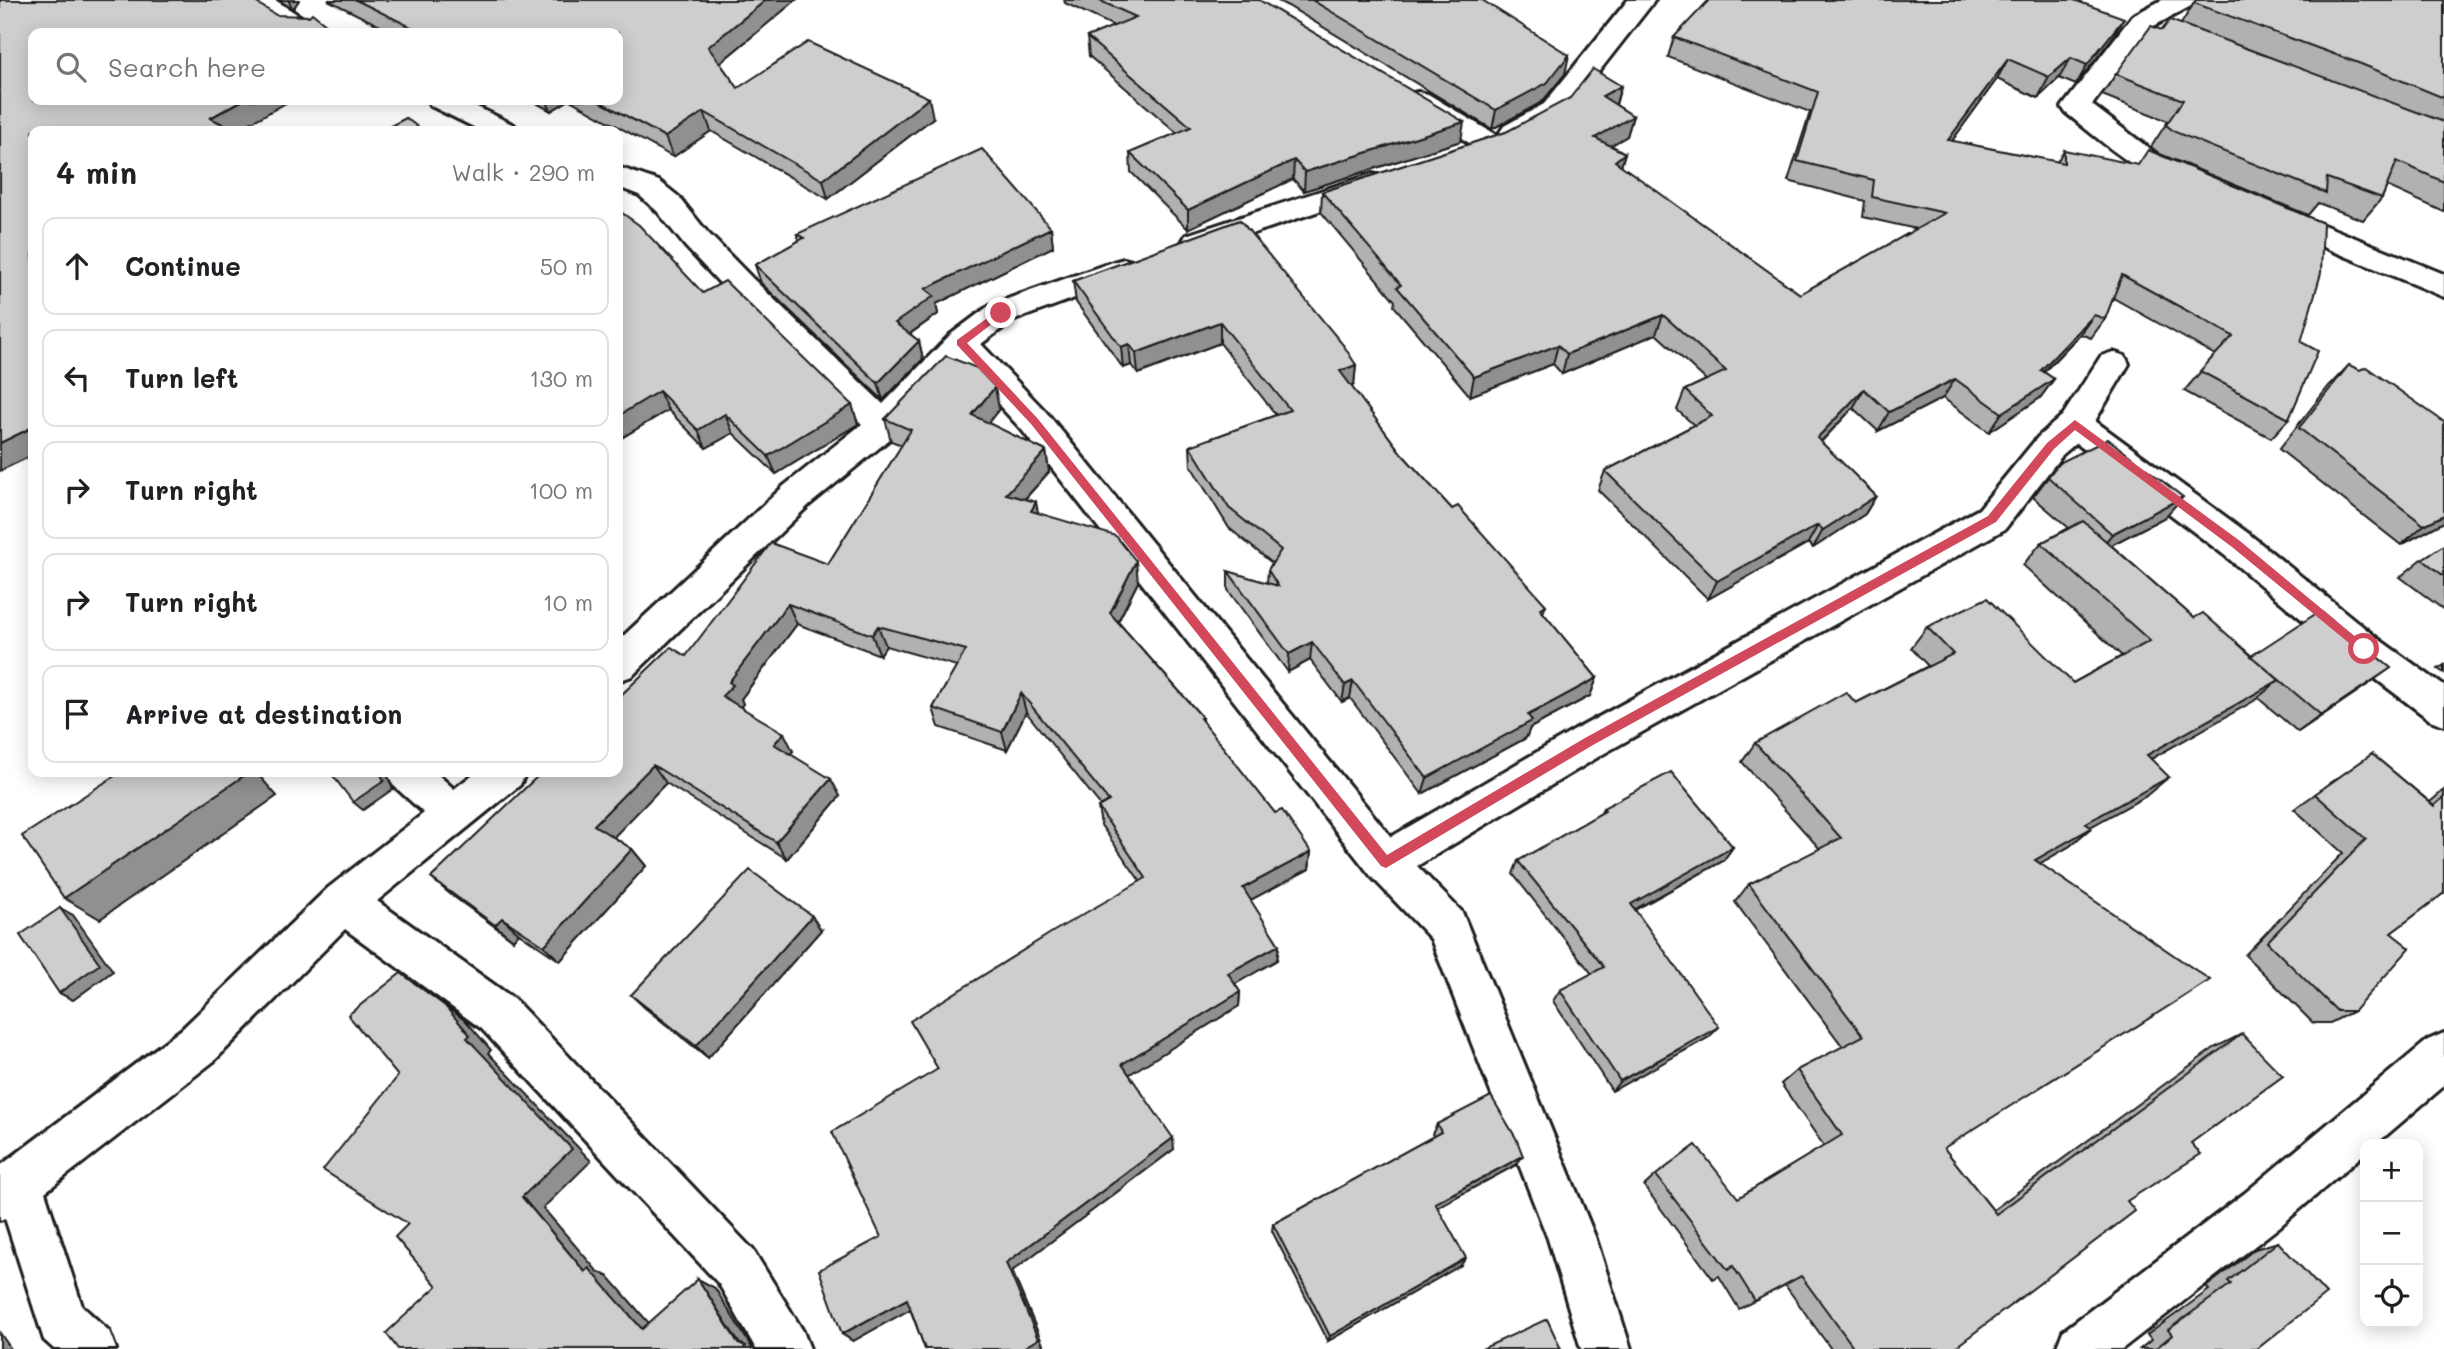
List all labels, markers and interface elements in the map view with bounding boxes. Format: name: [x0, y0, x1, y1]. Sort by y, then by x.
search box: [28, 28, 623, 105]
icon: search: [52, 48, 90, 86]
text: Search here: [108, 50, 266, 84]
text: 4 min: [56, 152, 137, 192]
text: Walk · 290 m: [451, 157, 595, 187]
icon: ahead: [58, 247, 96, 285]
text: Continue: [125, 249, 241, 283]
text: 50 m: [540, 251, 593, 281]
route end: [985, 297, 1016, 328]
icon: left: [58, 359, 96, 397]
text: Turn left: [125, 361, 238, 395]
text: 130 m: [529, 363, 593, 393]
icon: right: [58, 471, 96, 509]
text: Turn right: [125, 473, 258, 507]
text: 100 m: [529, 475, 593, 505]
icon: right: [58, 583, 96, 621]
text: Turn right: [125, 585, 258, 619]
text: 10 m: [543, 587, 593, 617]
route start: [2348, 633, 2379, 664]
icon: arrive: [58, 695, 96, 733]
text: Arrive at destination: [125, 697, 402, 731]
map controls: [2360, 1139, 2423, 1328]
button: +: [2360, 1139, 2423, 1202]
button: −: [2360, 1202, 2423, 1265]
button: locate: [2360, 1265, 2423, 1328]

